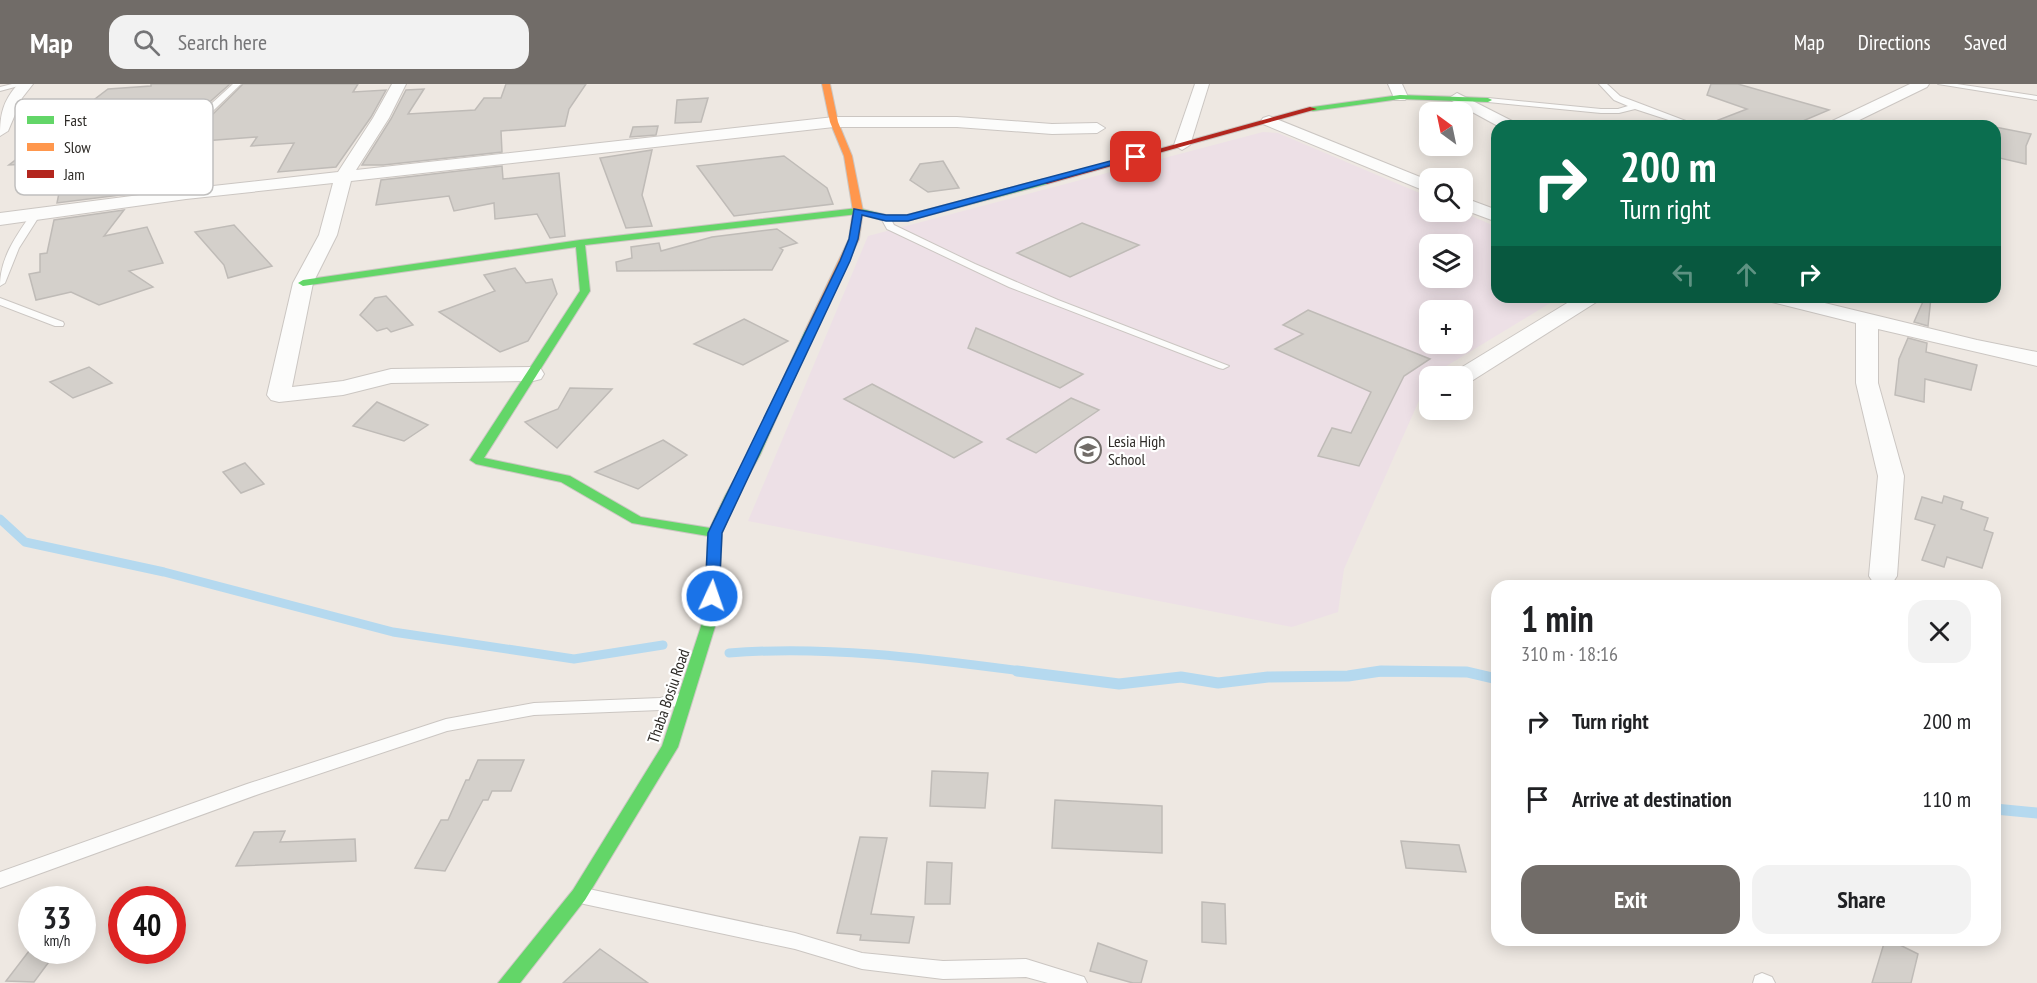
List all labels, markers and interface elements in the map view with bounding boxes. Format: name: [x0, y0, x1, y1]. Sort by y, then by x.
search box: [109, 15, 529, 69]
text: Map: [30, 24, 73, 61]
icon: search: [130, 26, 163, 59]
text: Search here: [178, 28, 267, 56]
text: Map: [1794, 29, 1825, 56]
text: Directions: [1858, 29, 1931, 56]
text: Saved: [1964, 29, 2007, 56]
legend: [15, 99, 213, 195]
north arrow: [1419, 102, 1473, 156]
map controls: [1419, 102, 1473, 420]
text: Fast: [64, 110, 87, 130]
pin: [1110, 131, 1161, 182]
text: Slow: [64, 137, 91, 157]
text: 200 m: [1620, 139, 1717, 194]
icon: arrive: [1119, 140, 1152, 173]
icon: right: [1521, 144, 1599, 222]
text: Jam: [63, 164, 85, 184]
button: search: [1419, 168, 1473, 222]
text: Turn right: [1620, 192, 1711, 226]
button: layers: [1419, 234, 1473, 288]
icon: left: [1667, 258, 1700, 291]
icon: ahead: [1730, 258, 1763, 291]
icon: right: [1793, 258, 1826, 291]
button: +: [1419, 300, 1473, 354]
button: −: [1419, 366, 1473, 420]
place label: Lesia High School: [1108, 431, 1165, 469]
school or university icon: Lesia High School: [1073, 435, 1103, 465]
position arrow: [680, 564, 744, 628]
text: 1 min: [1521, 595, 1594, 642]
button: close: [1908, 600, 1971, 663]
text: 310 m · 18:16: [1521, 641, 1618, 667]
street label: Thaba Bosiu Road: [643, 646, 693, 746]
icon: right: [1521, 705, 1554, 738]
text: Turn right: [1572, 707, 1649, 735]
text: 200 m: [1922, 707, 1971, 735]
icon: arrive: [1521, 783, 1554, 816]
text: Arrive at destination: [1572, 785, 1732, 813]
text: 110 m: [1922, 785, 1971, 813]
button: Exit: [1521, 865, 1740, 934]
button: Share: [1752, 865, 1971, 934]
speed limit sign: 40: [108, 886, 186, 964]
text: 33: [43, 898, 71, 937]
text: km/h: [44, 931, 70, 950]

